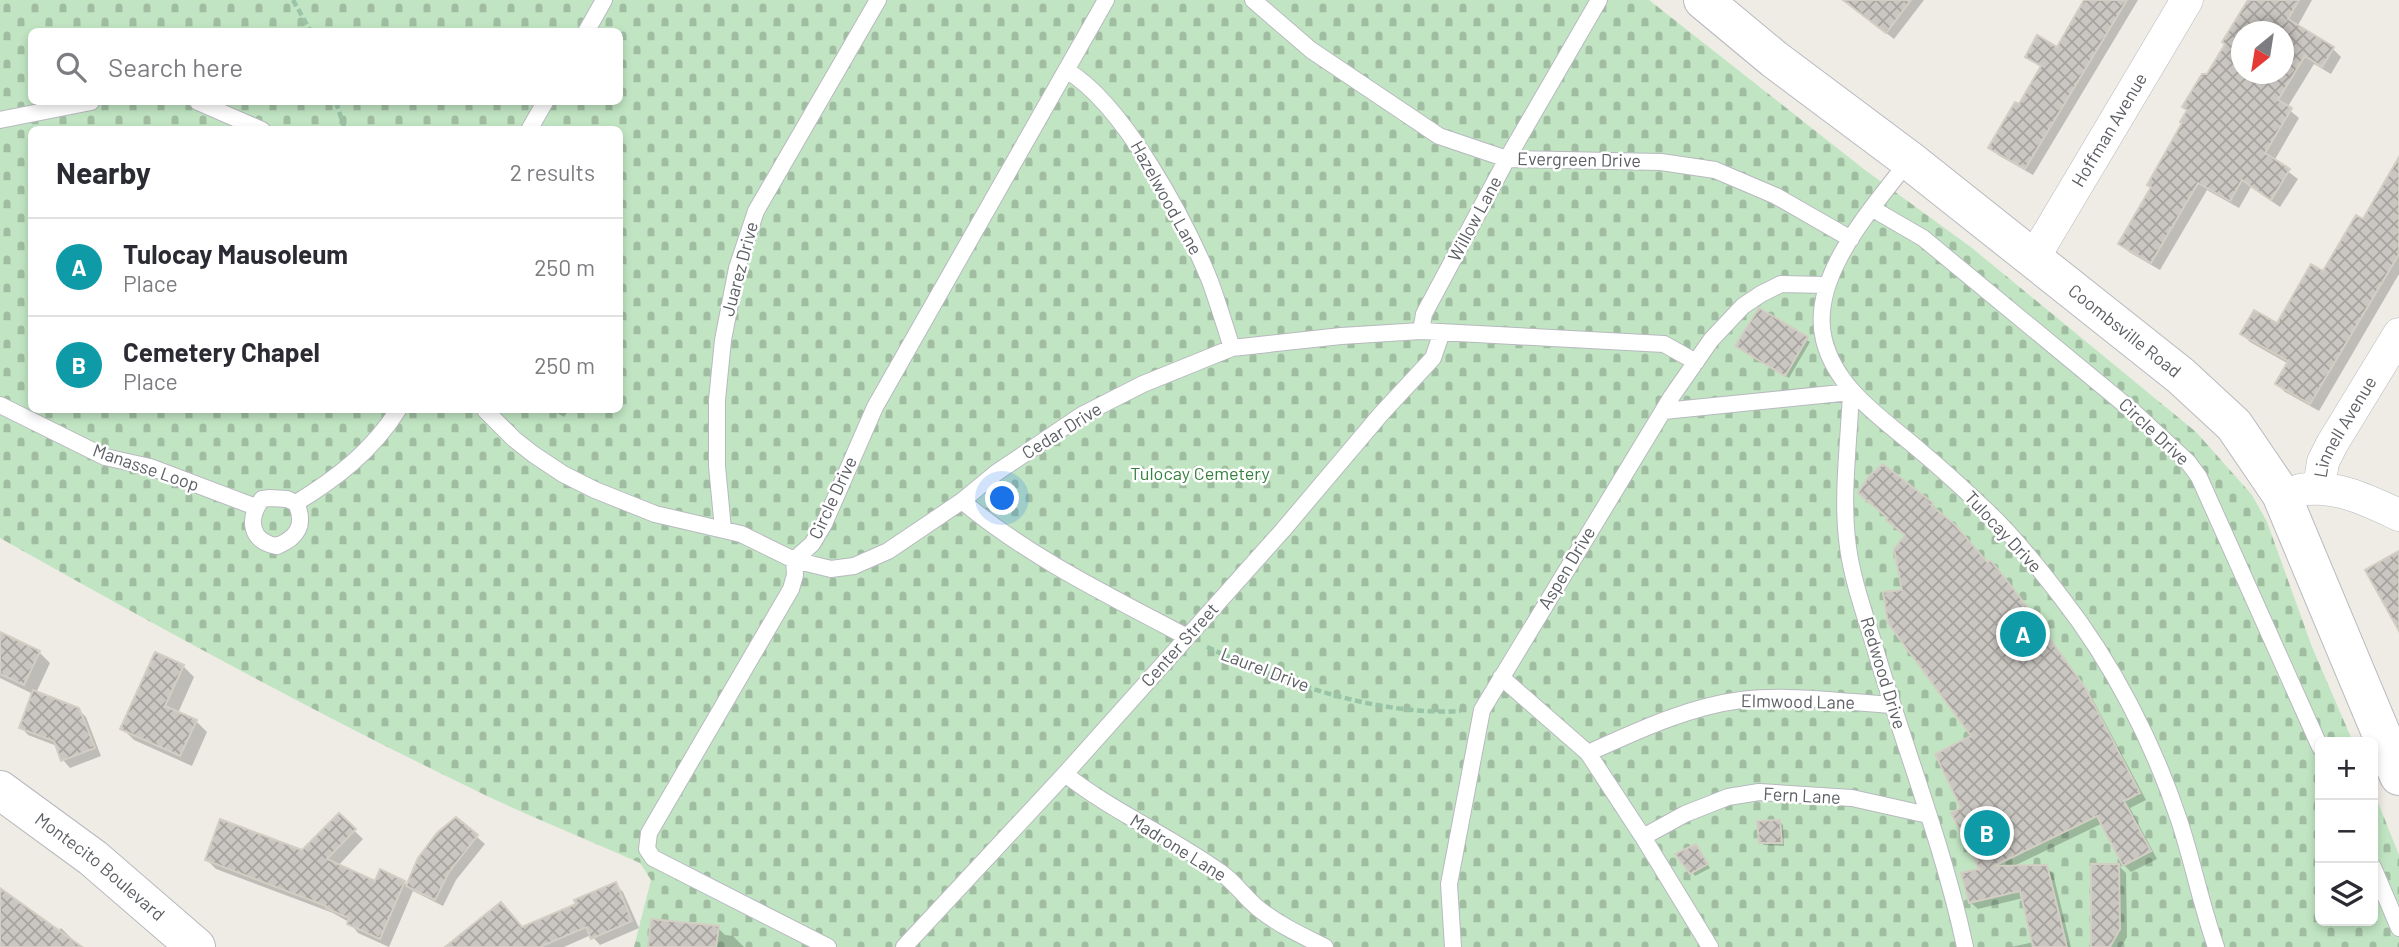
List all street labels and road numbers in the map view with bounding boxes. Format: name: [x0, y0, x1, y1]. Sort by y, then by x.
street label: Hoffman Avenue: [2066, 68, 2151, 191]
street label: Hazelwood Lane: [1126, 137, 1207, 258]
street label: Evergreen Drive: [1517, 147, 1641, 171]
street label: Willow Lane: [1443, 172, 1506, 265]
street label: Juarez Drive: [716, 219, 762, 318]
street label: Coombsville Road: [2064, 279, 2186, 382]
street label: Linnell Avenue: [2309, 372, 2381, 479]
street label: Circle Drive: [2115, 393, 2195, 470]
street label: Cedar Drive: [1018, 397, 1105, 463]
street label: Manasse Loop: [90, 439, 202, 496]
street label: Circle Drive: [803, 453, 861, 542]
street label: Tulocay Drive: [1960, 486, 2047, 577]
street label: Aspen Drive: [1533, 522, 1599, 613]
street label: Center Street: [1136, 598, 1223, 691]
street label: Redwood Drive: [1856, 614, 1911, 731]
street label: Laurel Drive: [1218, 642, 1313, 696]
street label: Elmwood Lane: [1741, 689, 1855, 713]
street label: Fern Lane: [1763, 782, 1841, 808]
street label: Montecito Boulevard: [31, 807, 170, 925]
street label: Madrone Lane: [1126, 809, 1231, 886]

